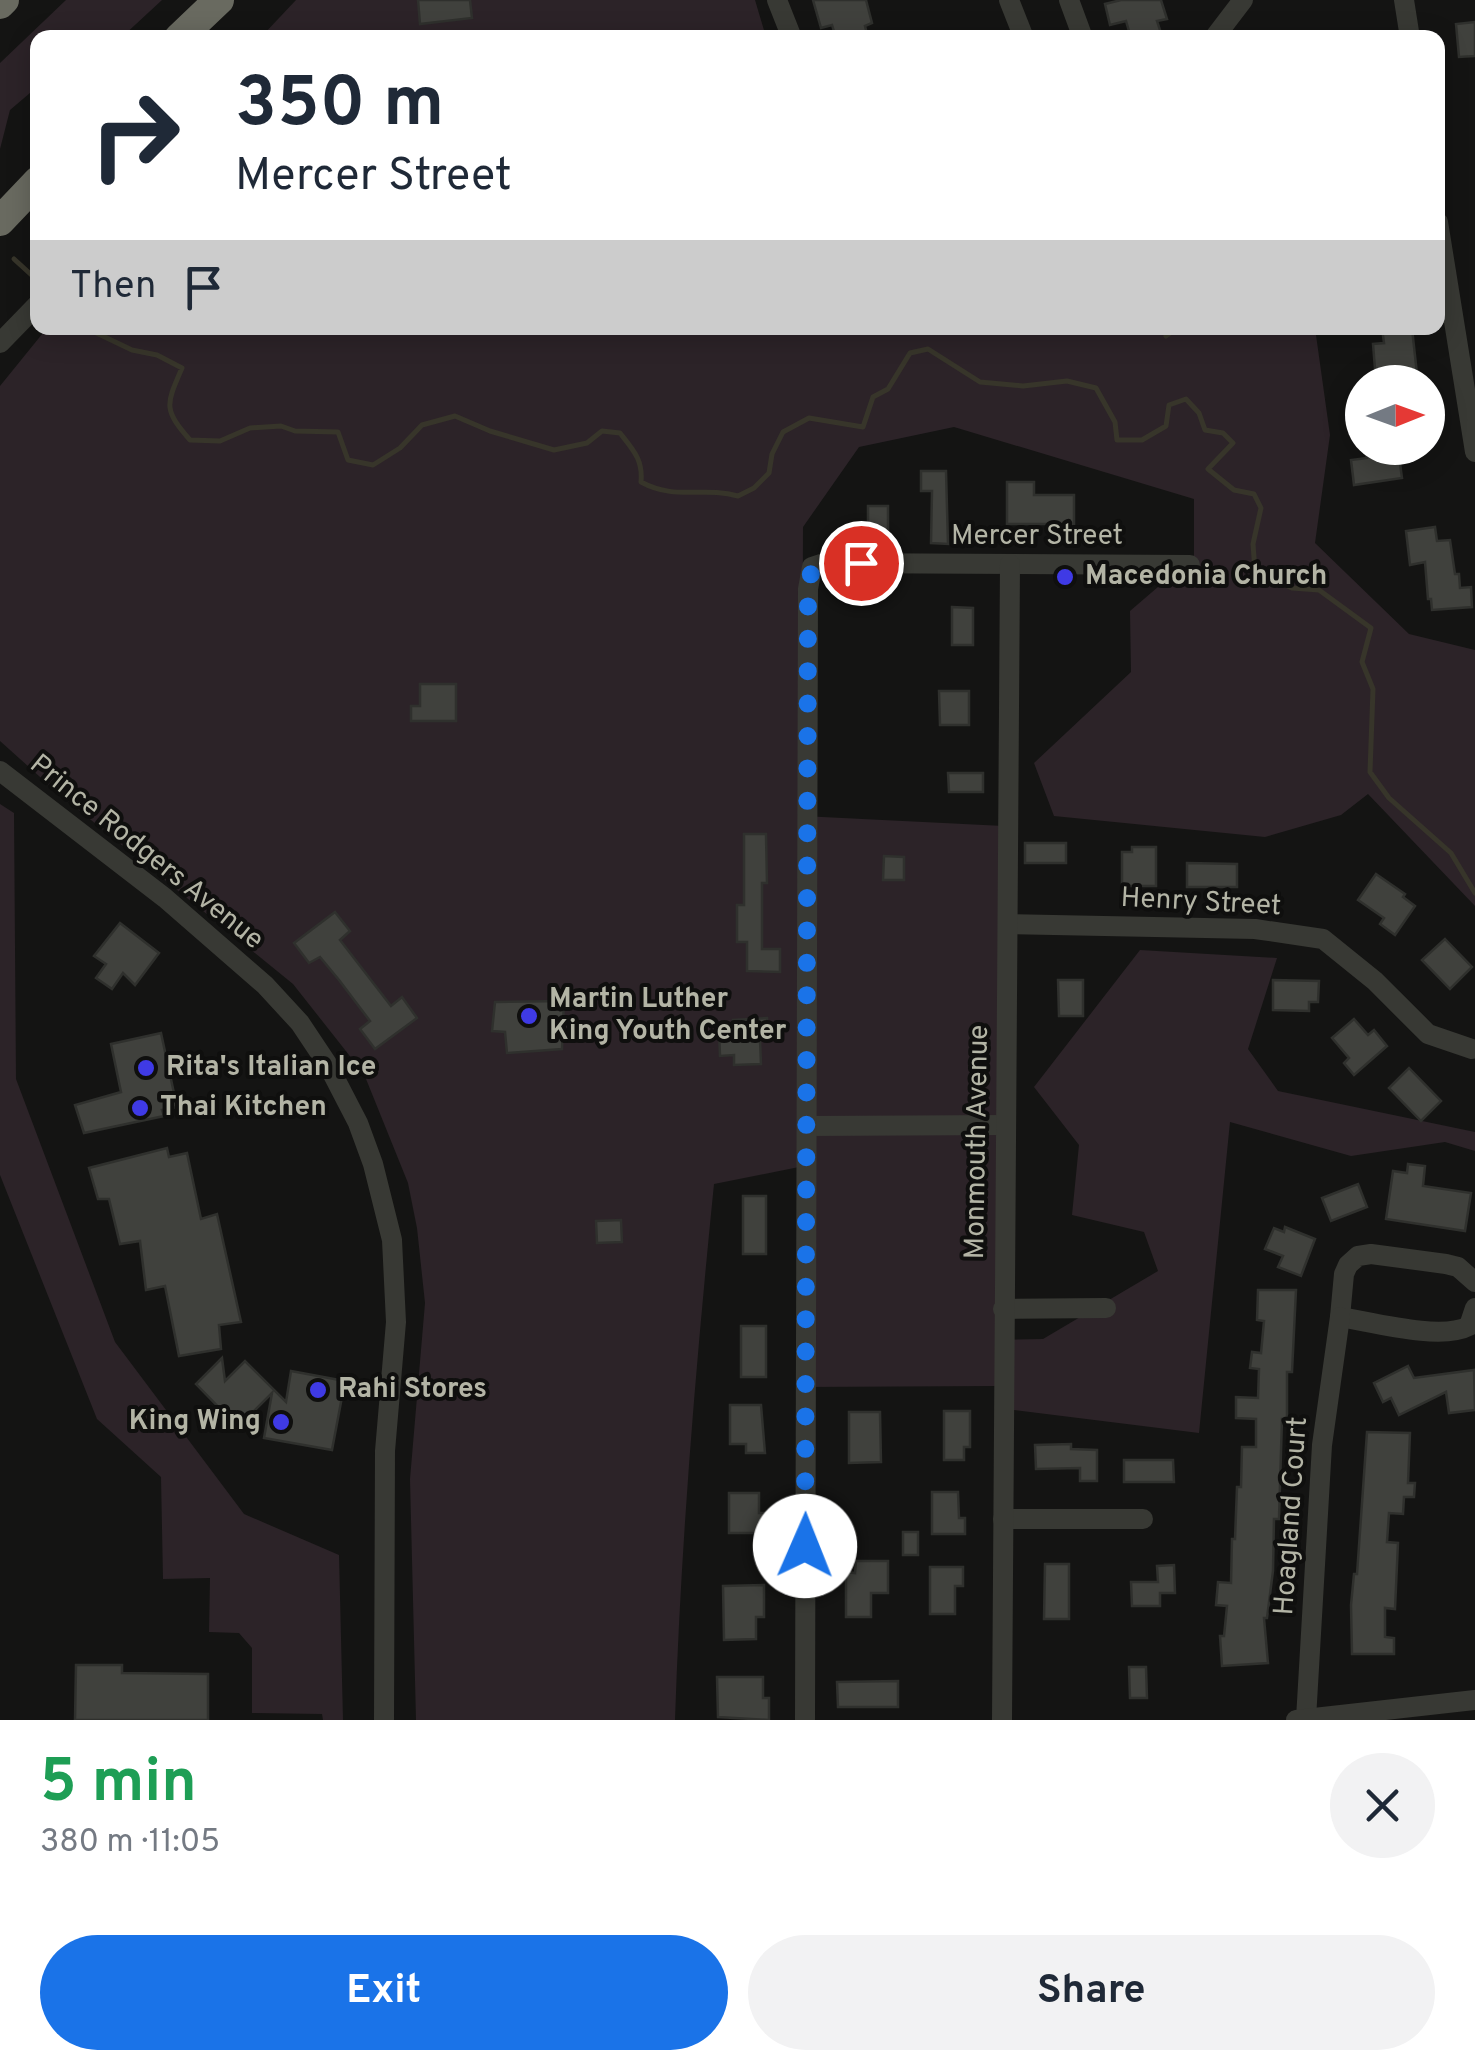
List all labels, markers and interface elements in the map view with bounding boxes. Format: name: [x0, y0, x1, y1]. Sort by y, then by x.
text: 350 m: [235, 62, 444, 151]
icon: right: [70, 70, 200, 200]
text: Mercer Street: [235, 149, 512, 206]
icon: arrive: [176, 260, 231, 315]
text: Then: [70, 263, 156, 312]
north arrow: [1345, 365, 1445, 465]
map controls: [1345, 365, 1445, 465]
street label: Mercer Street: [951, 519, 1123, 555]
pin: [819, 521, 904, 606]
icon: arrive: [834, 536, 889, 591]
place label: Macedonia Church: [1085, 559, 1327, 595]
marker: Macedonia Church: [1054, 566, 1076, 588]
street label: Prince Rodgers Avenue: [22, 747, 270, 959]
street label: Henry Street: [1120, 881, 1282, 925]
place label: Martin Luther King Youth Center: [549, 982, 787, 1050]
marker: Martin Luther King Youth Center: [518, 1005, 540, 1027]
street label: Monmouth Avenue: [958, 1024, 998, 1260]
place label: Rita's Italian Ice: [166, 1050, 376, 1086]
marker: Rita's Italian Ice: [135, 1057, 157, 1079]
place label: Thai Kitchen: [160, 1090, 327, 1126]
marker: Thai Kitchen: [129, 1097, 151, 1119]
place label: Rahi Stores: [338, 1372, 487, 1408]
marker: Rahi Stores: [307, 1379, 329, 1401]
place label: King Wing: [129, 1404, 261, 1440]
marker: King Wing: [270, 1411, 292, 1433]
street label: Hoagland Court: [1267, 1415, 1317, 1617]
position arrow: [753, 1494, 857, 1598]
text: 5 min: [40, 1747, 197, 1823]
button: close: [1330, 1753, 1435, 1858]
text: 380 m · 11:05: [40, 1823, 220, 1863]
button: Exit: [40, 1935, 728, 2050]
button: Share: [748, 1935, 1435, 2050]

